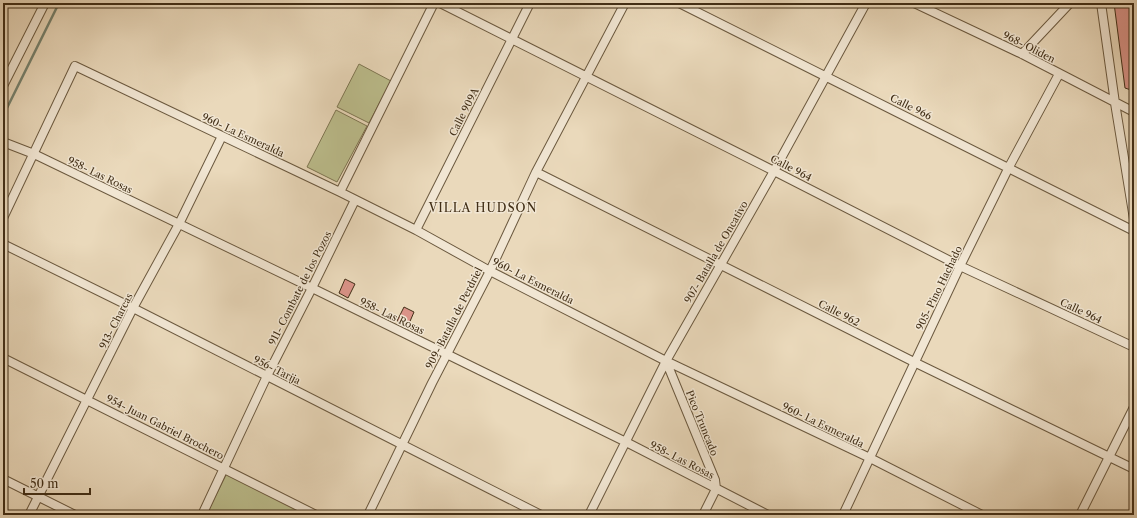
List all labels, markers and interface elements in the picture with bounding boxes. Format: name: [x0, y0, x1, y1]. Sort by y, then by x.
street label: 968- Oliden: [1001, 28, 1058, 66]
street label: Calle 909A: [446, 85, 482, 138]
street label: Calle 966: [888, 91, 934, 123]
street label: 960- La Esmeralda: [200, 110, 287, 160]
street label: Calle 964: [768, 152, 814, 184]
street label: 958- Las Rosas: [65, 154, 135, 196]
street label: 907- Batalla de Oncativo: [681, 198, 751, 306]
district label: VILLA HUDSON: [428, 200, 537, 215]
street label: 911- Combate de los Pozos: [266, 229, 334, 347]
street label: 905- Pino Hachado: [913, 244, 965, 332]
street label: 960- La Esmeralda: [490, 255, 577, 307]
street label: 909- Batalla de Perdriel: [423, 265, 485, 371]
street label: 913- Charcas: [96, 291, 136, 351]
street label: 958- Las Rosas: [357, 295, 427, 337]
street label: Calle 964: [1058, 296, 1104, 326]
street label: Calle 962: [816, 297, 862, 329]
street label: 956- Tarija: [251, 353, 303, 388]
street label: Pico Truncado: [683, 388, 721, 458]
street label: 954- Juan Gabriel Brochero: [104, 392, 226, 462]
street label: 960- La Esmeralda: [780, 400, 867, 451]
street label: 958- Las Rosas: [648, 438, 716, 482]
scale bar: [24, 470, 90, 496]
text: 50 m: [30, 476, 59, 491]

